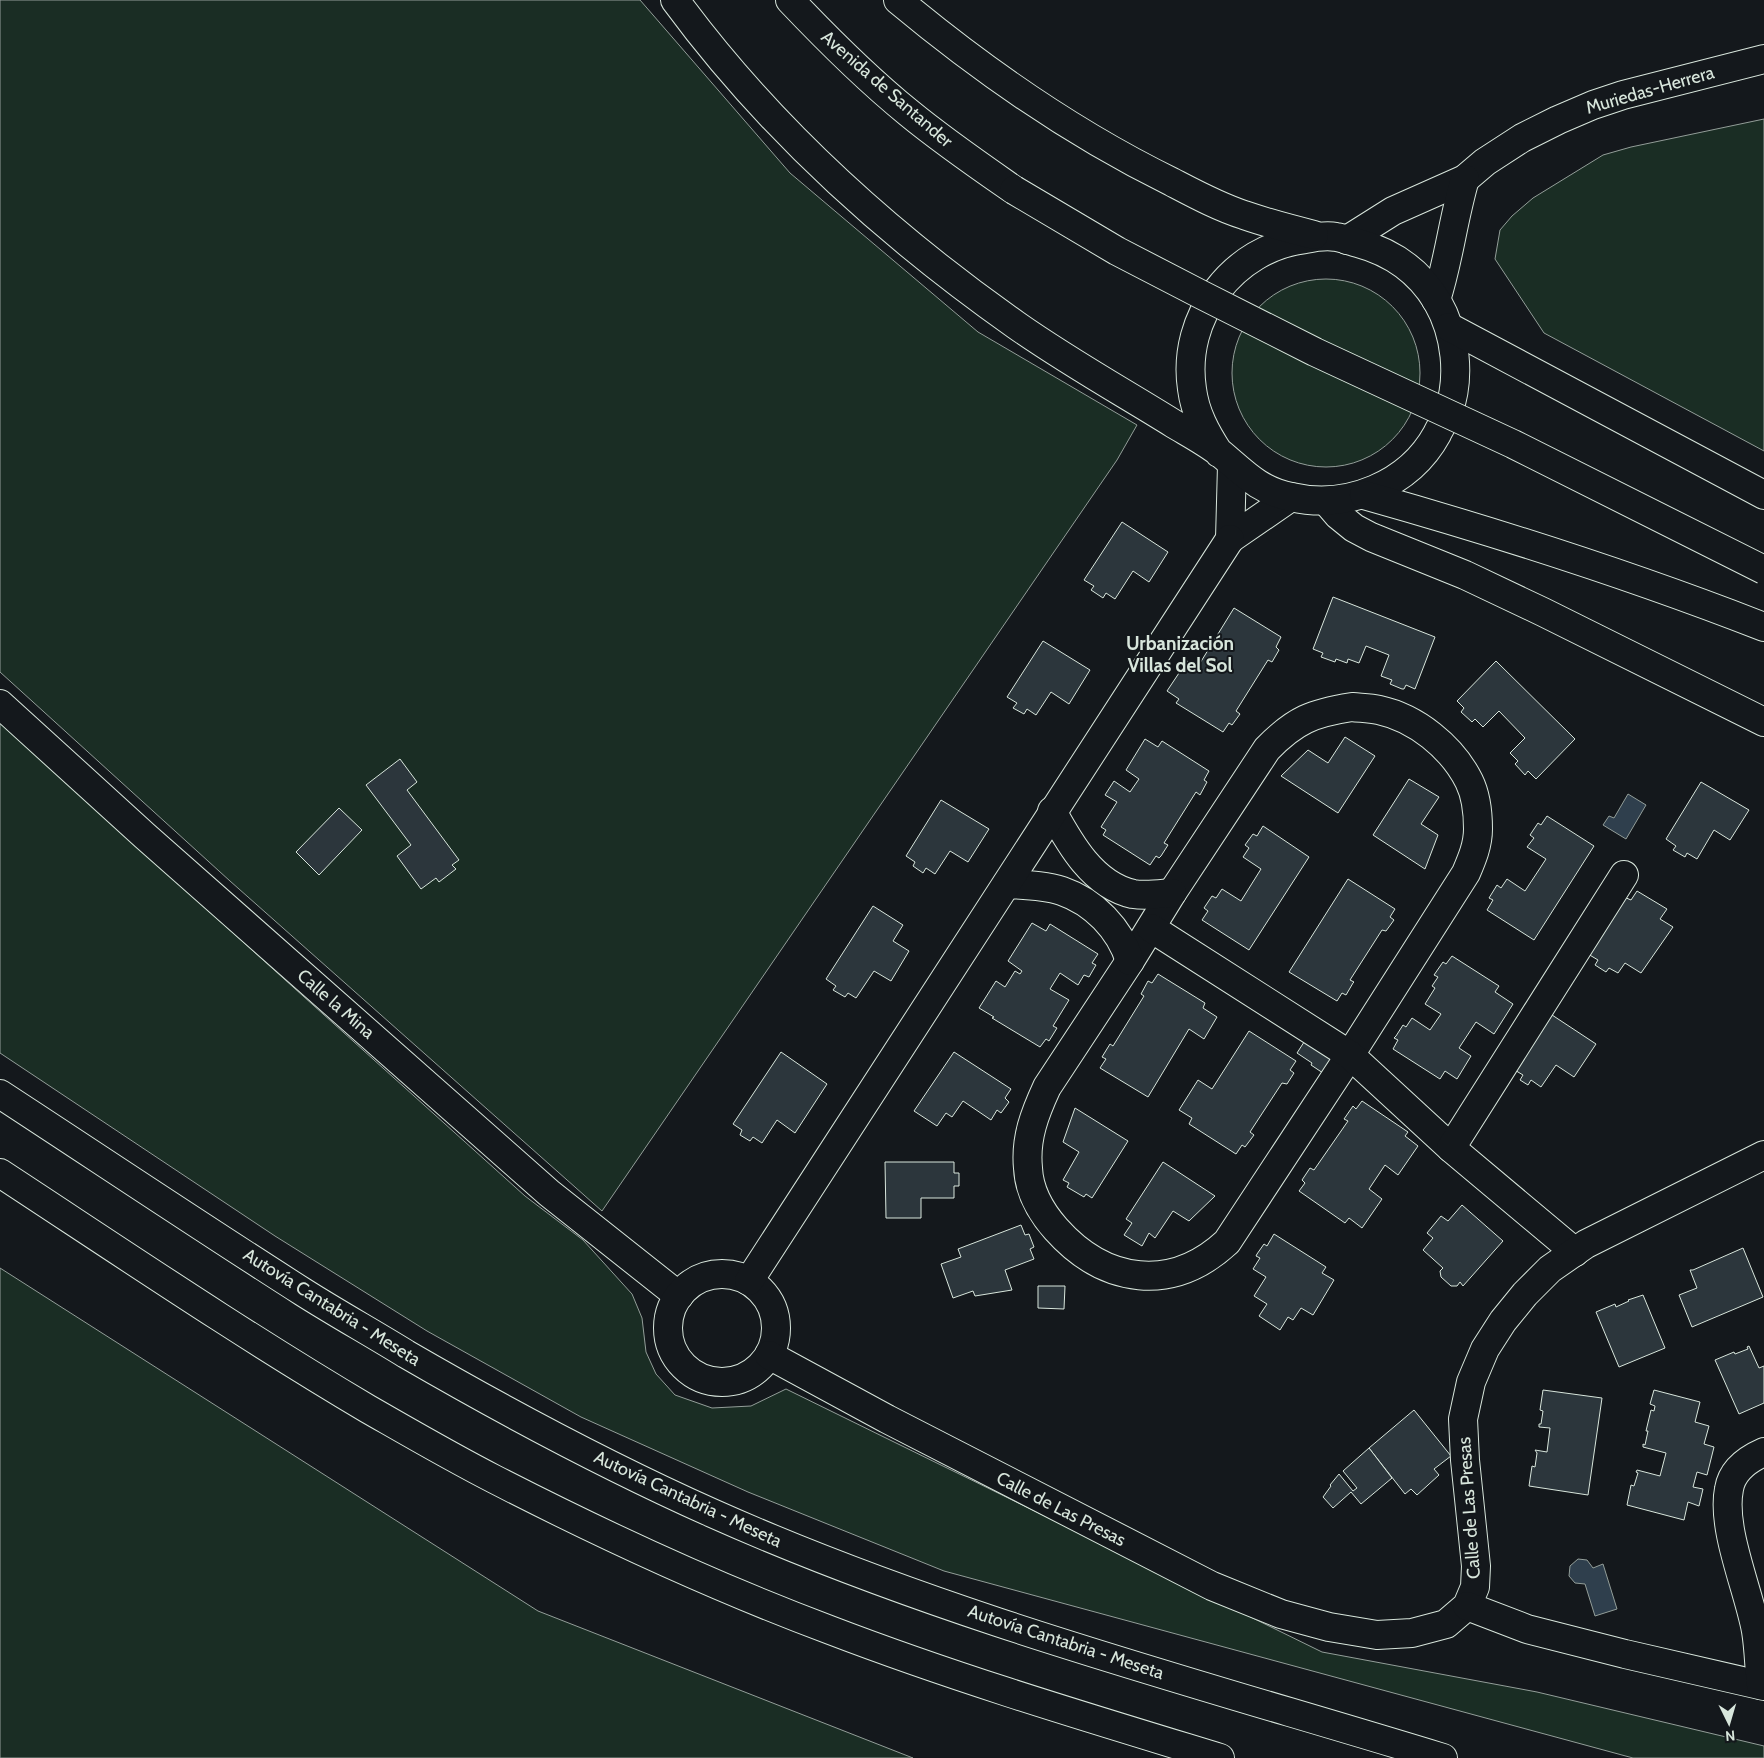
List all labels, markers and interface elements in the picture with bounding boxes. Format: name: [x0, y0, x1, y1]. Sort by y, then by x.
street label: Avenida de Santander: [817, 26, 957, 152]
street label: Muriedas-Herrera: [1583, 61, 1717, 119]
district label: Urbanización Villas del Sol: [1126, 632, 1234, 677]
street label: Calle la Mina: [293, 964, 379, 1044]
street label: Autovía Cantabria - Meseta: [239, 1243, 425, 1371]
street label: Calle de Las Presas: [1453, 1436, 1485, 1580]
street label: Autovía Cantabria - Meseta: [591, 1446, 786, 1552]
street label: Calle de Las Presas: [993, 1467, 1129, 1551]
street label: Autovía Cantabria - Meseta: [965, 1600, 1167, 1684]
north arrow: [1704, 1698, 1754, 1748]
text: N: [1724, 1727, 1736, 1745]

